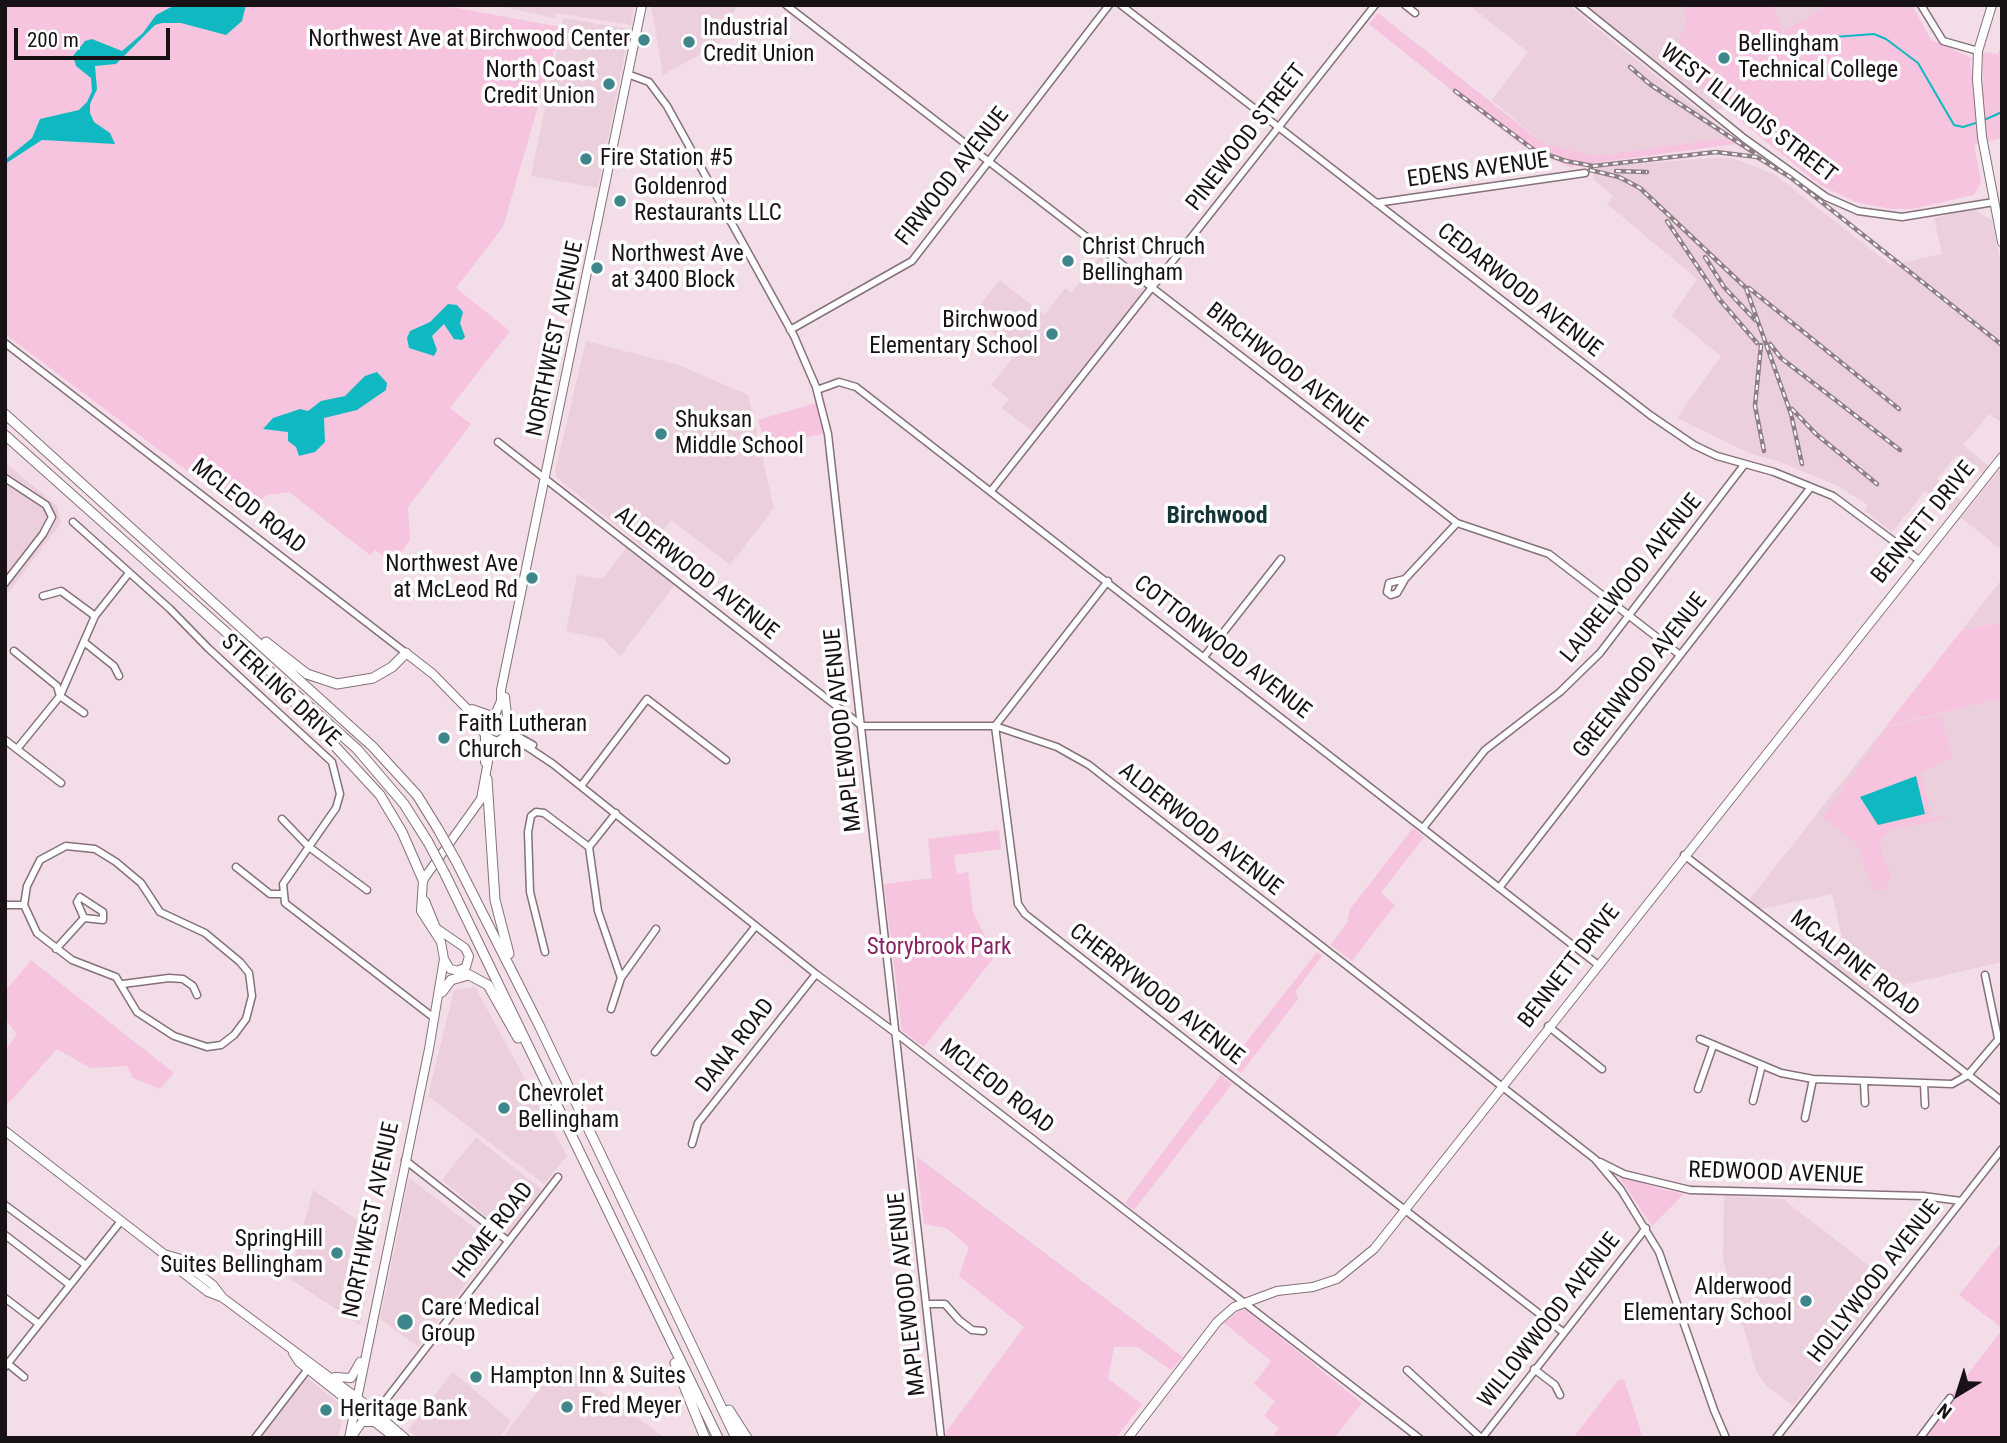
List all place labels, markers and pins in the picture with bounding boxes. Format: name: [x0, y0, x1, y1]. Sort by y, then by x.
place label: Industrial Credit Union: [703, 15, 814, 69]
place label: Northwest Ave at Birchwood Center: [308, 26, 630, 54]
place label: Bellingham Technical College: [1738, 31, 1898, 85]
marker: Northwest Ave at Birchwood Center: [636, 32, 652, 48]
marker: Industrial Credit Union: [681, 34, 697, 50]
marker: Bellingham Technical College: [1716, 50, 1732, 66]
place label: North Coast Credit Union: [484, 57, 595, 111]
marker: North Coast Credit Union: [601, 76, 617, 92]
place label: Fire Station #5: [600, 145, 733, 173]
marker: Fire Station #5: [578, 151, 594, 167]
place label: Goldenrod Restaurants LLC: [634, 174, 782, 228]
marker: Goldenrod Restaurants LLC: [612, 193, 628, 209]
place label: Christ Chruch Bellingham: [1082, 234, 1205, 288]
place label: Northwest Ave at 3400 Block: [611, 241, 744, 295]
marker: Christ Chruch Bellingham: [1060, 253, 1076, 269]
marker: Northwest Ave at 3400 Block: [589, 260, 605, 276]
place label: Birchwood Elementary School: [869, 307, 1038, 361]
marker: Birchwood Elementary School: [1044, 326, 1060, 342]
place label: Shuksan Middle School: [675, 407, 804, 461]
marker: Shuksan Middle School: [653, 426, 669, 442]
place label: Northwest Ave at McLeod Rd: [385, 551, 518, 605]
marker: Northwest Ave at McLeod Rd: [524, 570, 540, 586]
place label: Faith Lutheran Church: [458, 711, 587, 765]
marker: Faith Lutheran Church: [436, 730, 452, 746]
place label: Chevrolet Bellingham: [518, 1081, 619, 1135]
marker: Chevrolet Bellingham: [496, 1100, 512, 1116]
place label: SpringHill Suites Bellingham: [160, 1226, 323, 1280]
marker: SpringHill Suites Bellingham: [329, 1245, 345, 1261]
place label: Alderwood Elementary School: [1623, 1274, 1792, 1328]
marker: Alderwood Elementary School: [1798, 1293, 1814, 1309]
place label: Care Medical Group: [421, 1295, 540, 1349]
marker: Care Medical Group: [395, 1312, 415, 1332]
place label: Hampton Inn & Suites: [490, 1363, 686, 1391]
marker: Hampton Inn & Suites: [468, 1369, 484, 1385]
place label: Fred Meyer: [581, 1393, 681, 1421]
place label: Heritage Bank: [340, 1396, 468, 1424]
marker: Fred Meyer: [559, 1399, 575, 1415]
marker: Heritage Bank: [318, 1402, 334, 1418]

